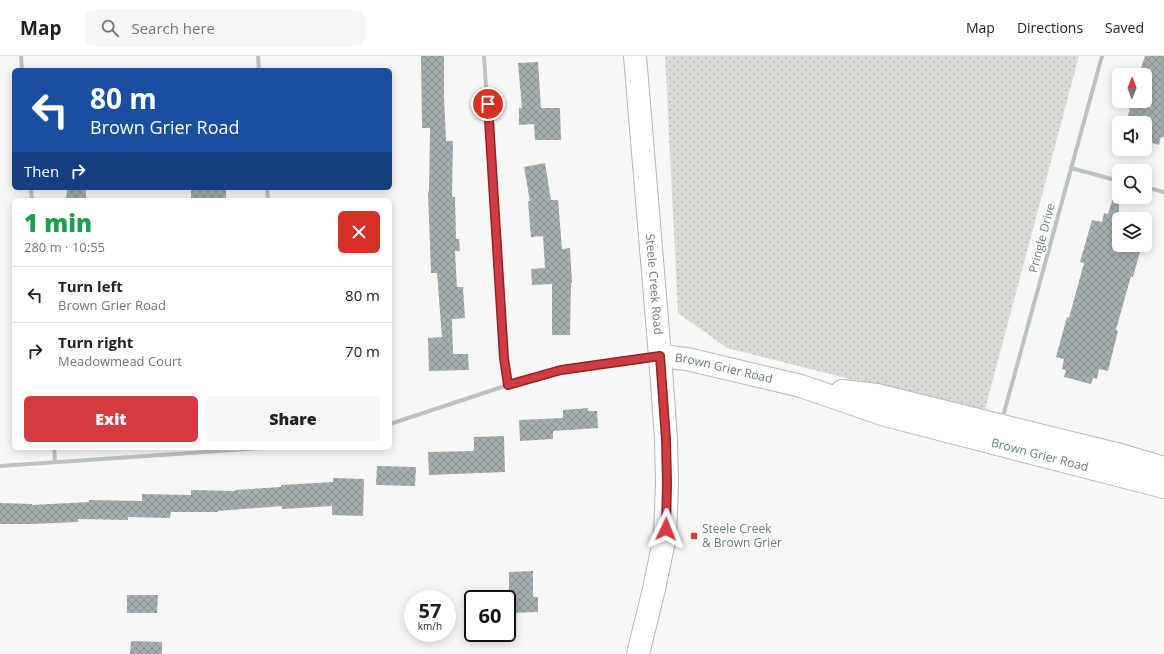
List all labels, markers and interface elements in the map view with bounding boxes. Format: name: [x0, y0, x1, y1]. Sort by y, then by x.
search box: [85, 10, 365, 46]
text: Map: [20, 15, 61, 41]
icon: search: [99, 17, 121, 39]
text: Search here: [131, 18, 215, 38]
text: Map: [966, 18, 995, 37]
text: Directions: [1017, 18, 1083, 37]
text: Saved: [1105, 18, 1144, 37]
north arrow: [1112, 68, 1152, 108]
map controls: [1112, 68, 1152, 252]
text: 80 m: [90, 79, 157, 117]
icon: left: [24, 84, 76, 136]
pin: [471, 87, 505, 121]
icon: arrive: [477, 93, 499, 115]
text: Brown Grier Road: [90, 115, 240, 139]
button: sound: [1112, 116, 1152, 156]
icon: right: [67, 160, 89, 182]
text: Then: [24, 161, 59, 181]
button: search: [1112, 164, 1152, 204]
street label: Pringle Drive: [1024, 201, 1059, 275]
text: 1 min: [24, 206, 92, 239]
button: close: [338, 211, 380, 253]
button: layers: [1112, 212, 1152, 252]
street label: Steele Creek Road: [642, 233, 667, 335]
text: 280 m · 10:55: [24, 238, 105, 256]
text: Turn left: [58, 276, 123, 296]
icon: left: [24, 284, 46, 306]
text: 80 m: [345, 285, 380, 305]
text: Brown Grier Road: [58, 296, 166, 314]
text: Turn right: [58, 332, 133, 352]
icon: right: [24, 340, 46, 362]
text: 70 m: [345, 341, 380, 361]
street label: Brown Grier Road: [674, 349, 774, 387]
text: Meadowmead Court: [58, 352, 182, 370]
button: Exit: [24, 396, 198, 442]
button: Share: [206, 396, 380, 442]
street label: Brown Grier Road: [989, 434, 1090, 475]
position arrow: [645, 508, 687, 550]
place label: Steele Creek & Brown Grier: [702, 520, 782, 551]
marker: Steele Creek & Brown Grier: [689, 531, 699, 541]
speed limit sign: 60: [464, 590, 516, 642]
text: 57: [419, 597, 441, 624]
text: km/h: [418, 619, 442, 633]

